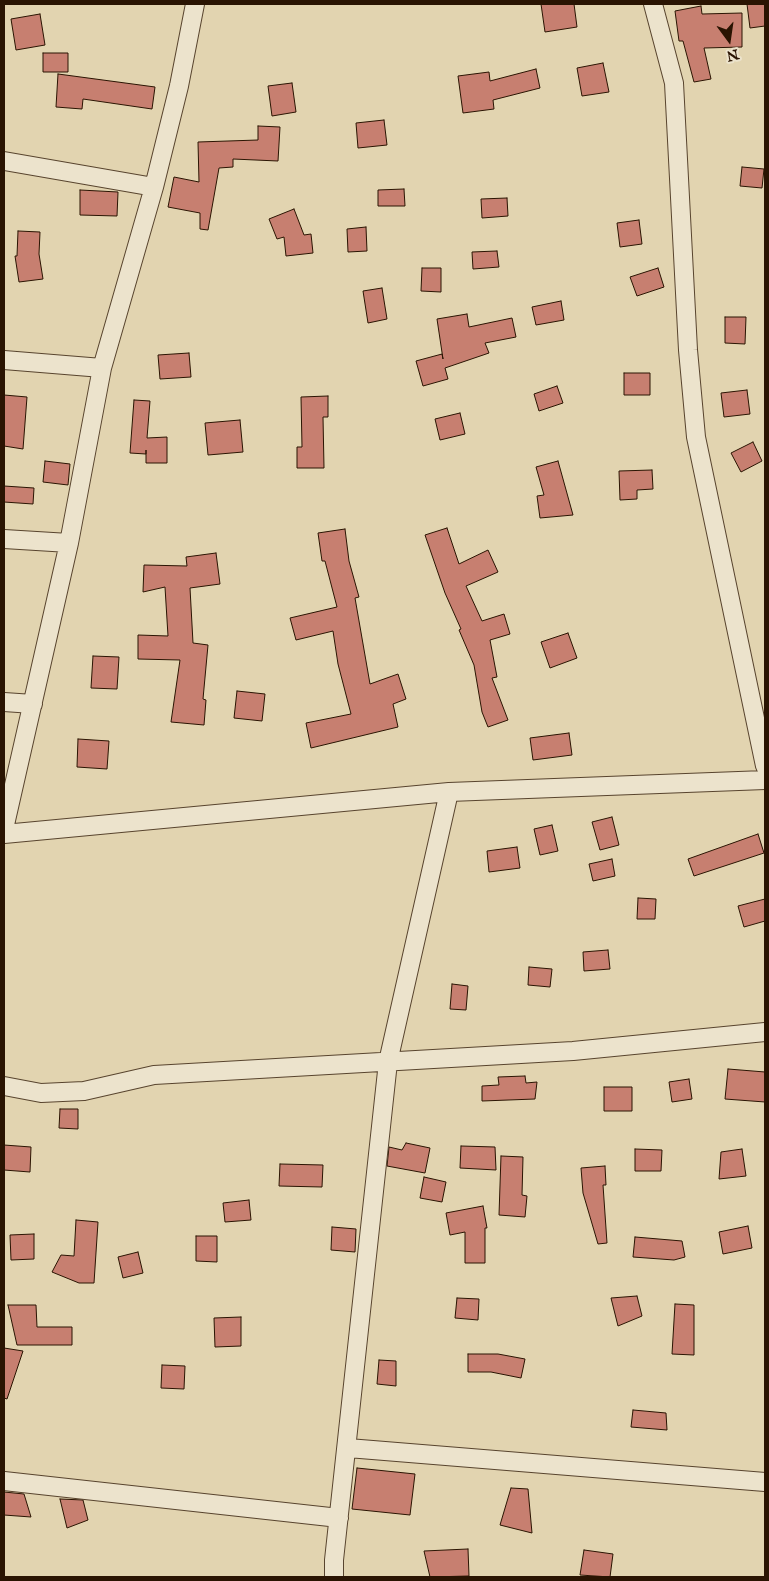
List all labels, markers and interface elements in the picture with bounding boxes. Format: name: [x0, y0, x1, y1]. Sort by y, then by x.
north arrow: [704, 15, 754, 65]
text: N: [725, 44, 741, 65]

